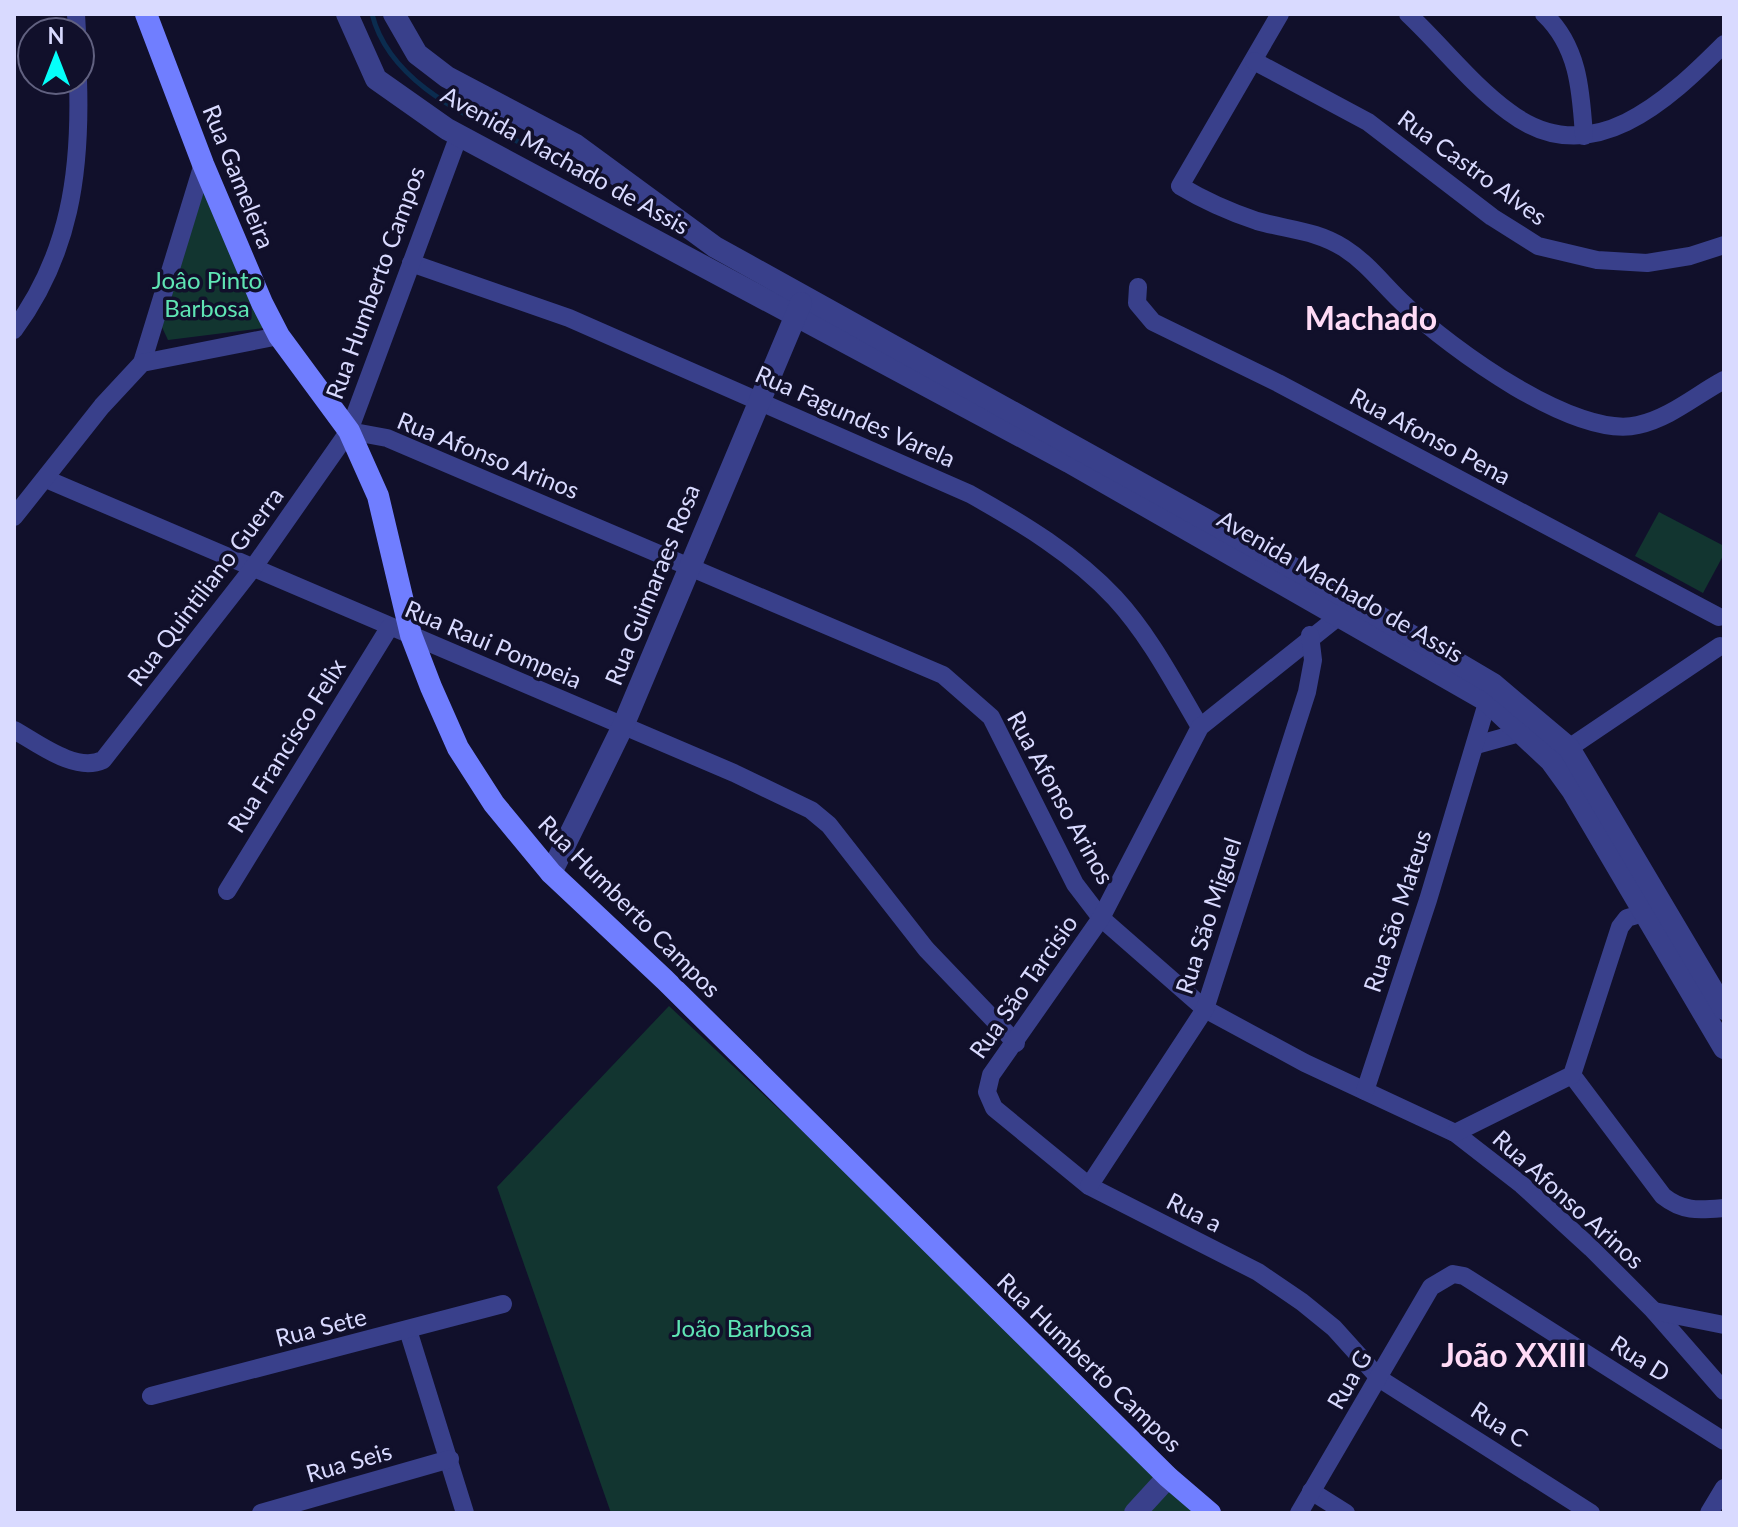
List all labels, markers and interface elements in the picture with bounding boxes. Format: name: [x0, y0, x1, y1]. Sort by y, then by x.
north arrow: [16, 16, 96, 96]
text: N: [48, 22, 64, 49]
street label: Avenida Machado de Assis: [437, 79, 695, 240]
street label: Rua Gameleira: [197, 100, 281, 253]
street label: Rua Castro Alves: [1393, 103, 1553, 231]
street label: Rua Humberto Campos: [319, 162, 430, 403]
park label: Joâo Pinto Barbosa: [152, 265, 262, 322]
district label: Machado: [1305, 298, 1437, 337]
street label: Rua Fagundes Varela: [751, 359, 960, 473]
street label: Rua Afonso Pena: [1345, 381, 1516, 490]
street label: Rua Afonso Arinos: [393, 405, 584, 504]
street label: Rua Guimaraes Rosa: [598, 480, 705, 689]
street label: Rua Quintiliano Guerra: [121, 481, 289, 691]
street label: Avenida Machado de Assis: [1213, 503, 1469, 668]
street label: Rua Raui Pompeia: [401, 593, 586, 694]
street label: Rua Francisco Felix: [221, 653, 351, 838]
street label: Rua Afonso Arinos: [1002, 706, 1121, 889]
street label: Rua Humberto Campos: [533, 809, 727, 1003]
street label: Rua São Mateus: [1357, 826, 1437, 995]
street label: Rua São Miguel: [1169, 834, 1246, 997]
street label: Rua São Tarcisio: [963, 909, 1083, 1063]
street label: Rua Afonso Arinos: [1487, 1123, 1651, 1274]
street label: Rua a: [1162, 1186, 1227, 1238]
street label: Rua Humberto Campos: [992, 1266, 1188, 1458]
street label: Rua Sete: [272, 1301, 369, 1352]
park label: João Barbosa: [672, 1313, 812, 1342]
street label: Rua D: [1606, 1328, 1676, 1387]
district label: João XXIII: [1441, 1335, 1587, 1374]
street label: Rua G: [1320, 1344, 1377, 1414]
street label: Rua C: [1466, 1395, 1534, 1453]
street label: Rua Seis: [302, 1436, 395, 1488]

